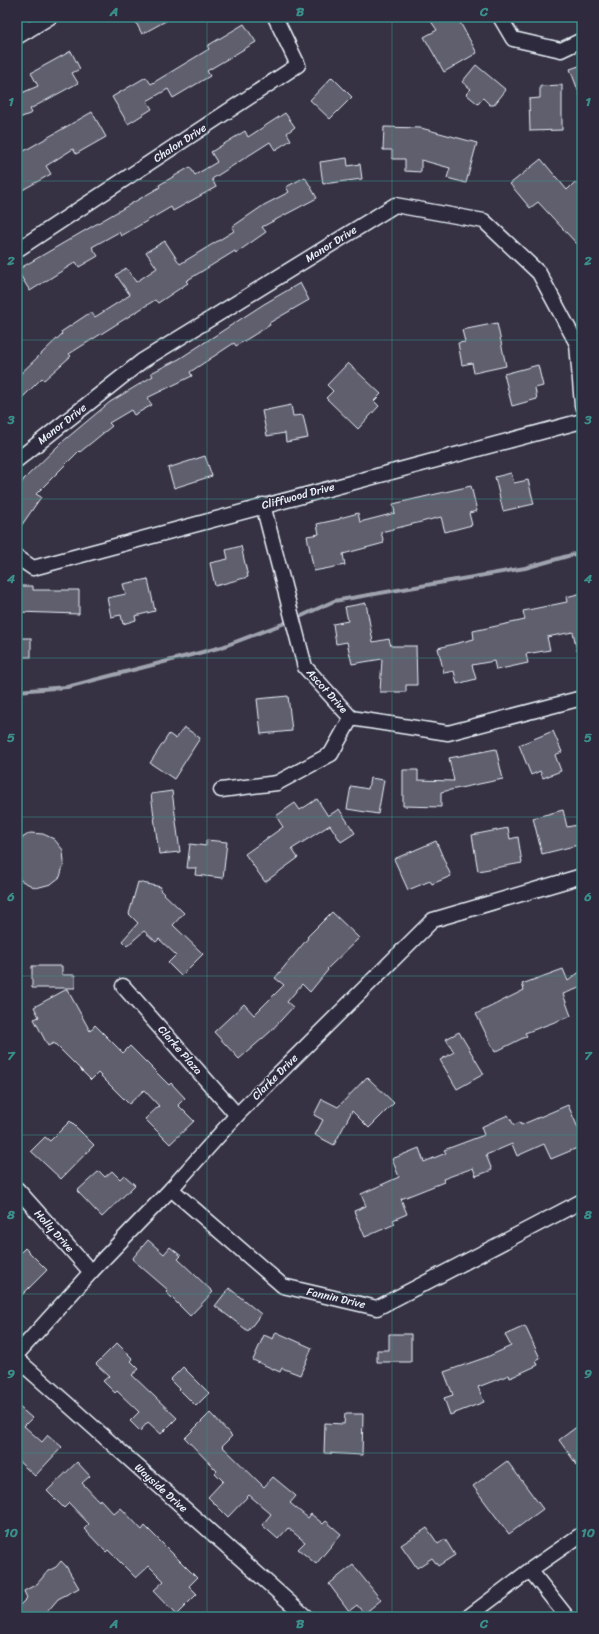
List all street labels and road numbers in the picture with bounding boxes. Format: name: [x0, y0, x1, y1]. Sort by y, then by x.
street label: Chalon Drive: [149, 118, 211, 167]
street label: Manor Drive: [301, 220, 361, 267]
street label: Manor Drive: [33, 398, 91, 449]
street label: Cliffwood Drive: [259, 477, 337, 515]
street label: Ascot Drive: [301, 663, 353, 718]
street label: Clarke Plaza: [153, 1021, 207, 1079]
street label: Clarke Drive: [247, 1049, 303, 1105]
street label: Holly Drive: [29, 1205, 79, 1257]
street label: Fannin Drive: [305, 1282, 368, 1314]
street label: Wayside Drive: [130, 1459, 192, 1518]

